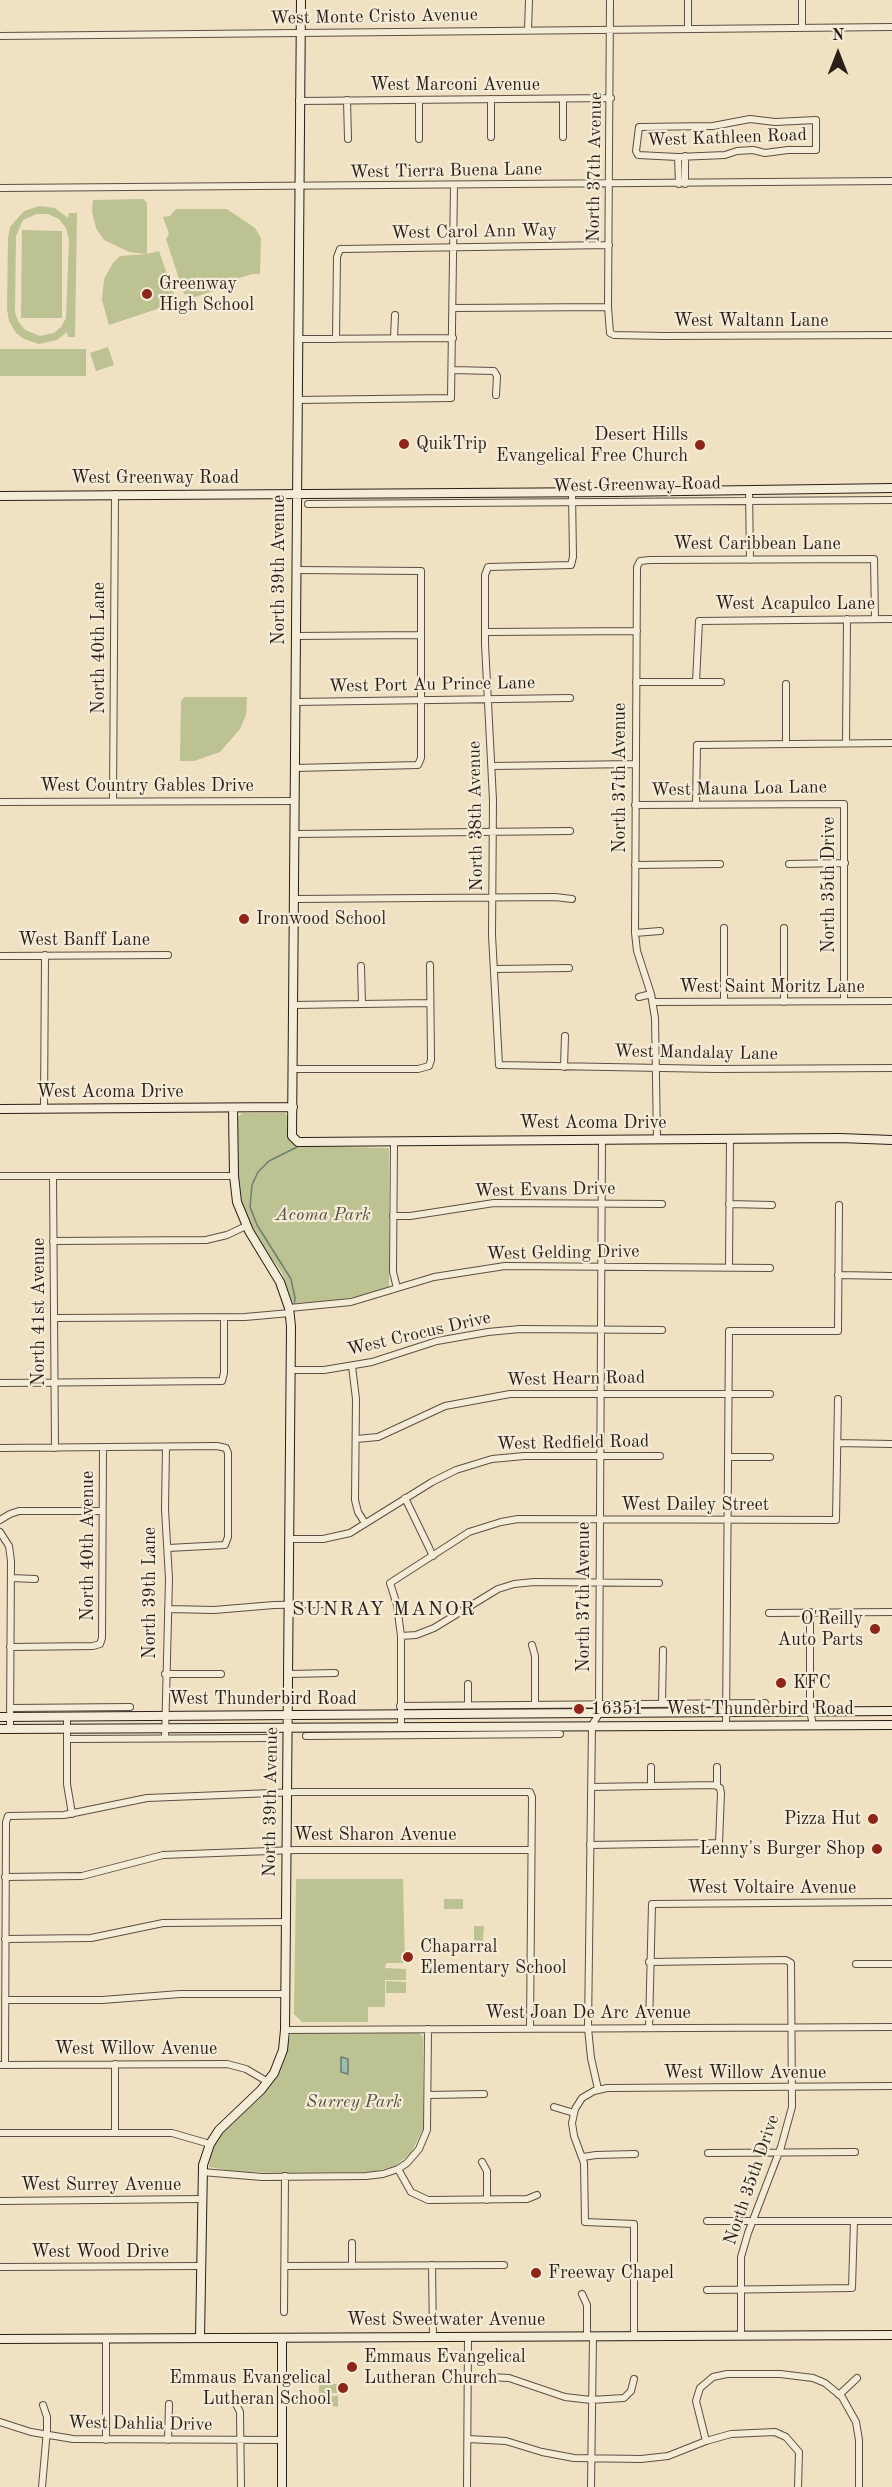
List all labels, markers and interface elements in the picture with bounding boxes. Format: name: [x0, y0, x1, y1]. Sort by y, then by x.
street label: West Monte Cristo Avenue: [270, 4, 478, 30]
north arrow: [808, 24, 868, 84]
text: N: [832, 28, 844, 44]
street label: West Marconi Avenue: [370, 74, 540, 96]
street label: North 37th Avenue: [583, 92, 607, 242]
street label: West Kathleen Road: [647, 124, 807, 152]
street label: West Tierra Buena Lane: [350, 159, 542, 183]
street label: West Carol Ann Way: [391, 220, 557, 244]
place label: Greenway High School: [159, 273, 254, 316]
marker: Greenway High School: [140, 287, 154, 301]
street label: West Waltann Lane: [673, 310, 829, 332]
place label: Desert Hills Evangelical Free Church: [496, 424, 688, 466]
place label: QuikTrip: [416, 433, 487, 455]
marker: QuikTrip: [397, 437, 411, 451]
marker: Desert Hills Evangelical Free Church: [693, 438, 707, 452]
street label: West Greenway Road: [71, 467, 239, 489]
street label: West Greenway Road: [553, 473, 721, 497]
street label: North 39th Avenue: [268, 495, 290, 645]
street label: West Caribbean Lane: [673, 533, 841, 555]
street label: North 40th Lane: [88, 582, 110, 714]
street label: West Acapulco Lane: [715, 593, 875, 615]
street label: West Port Au Prince Lane: [329, 672, 535, 698]
street label: North 37th Avenue: [609, 703, 631, 853]
street label: North 38th Avenue: [464, 741, 488, 891]
street label: West Country Gables Drive: [40, 775, 254, 797]
street label: West Mauna Loa Lane: [651, 777, 827, 801]
street label: North 35th Drive: [818, 817, 840, 953]
place label: Ironwood School: [256, 908, 386, 930]
marker: Ironwood School: [237, 912, 251, 926]
street label: West Banff Lane: [18, 929, 150, 951]
street label: West Saint Moritz Lane: [679, 976, 865, 998]
street label: West Mandalay Lane: [614, 1041, 778, 1065]
street label: West Acoma Drive: [37, 1081, 183, 1103]
street label: West Acoma Drive: [520, 1112, 666, 1134]
street label: West Evans Drive: [474, 1178, 616, 1202]
park label: Acoma Park: [275, 1204, 371, 1226]
street label: North 41st Avenue: [28, 1238, 50, 1386]
street label: West Gelding Drive: [486, 1241, 640, 1265]
street label: West Crocus Drive: [345, 1307, 493, 1361]
street label: West Hearn Road: [507, 1367, 645, 1391]
street label: West Redfield Road: [496, 1431, 650, 1455]
street label: North 40th Avenue: [77, 1471, 99, 1621]
street label: West Dailey Street: [621, 1494, 769, 1516]
street label: North 37th Avenue: [573, 1522, 595, 1672]
street label: North 39th Lane: [139, 1527, 161, 1659]
district label: SUNRAY MANOR: [292, 1598, 476, 1622]
place label: O'Reilly Auto Parts: [778, 1608, 863, 1650]
marker: O'Reilly Auto Parts: [868, 1622, 882, 1636]
place label: KFC: [793, 1672, 831, 1694]
marker: KFC: [774, 1676, 788, 1690]
street label: West Thunderbird Road: [169, 1688, 357, 1710]
place label: 16351: [591, 1698, 643, 1720]
street label: West Thunderbird Road: [666, 1698, 854, 1720]
marker: 16351: [572, 1702, 586, 1716]
street label: North 39th Avenue: [259, 1727, 283, 1877]
place label: Pizza Hut: [784, 1808, 861, 1830]
marker: Pizza Hut: [866, 1812, 880, 1826]
street label: West Sharon Avenue: [293, 1824, 457, 1846]
place label: Lenny's Burger Shop: [699, 1838, 865, 1860]
marker: Lenny's Burger Shop: [870, 1842, 884, 1856]
street label: West Voltaire Avenue: [688, 1877, 856, 1899]
place label: Chaparral Elementary School: [420, 1936, 567, 1978]
marker: Chaparral Elementary School: [401, 1950, 415, 1964]
street label: West Joan De Arc Avenue: [485, 2002, 691, 2024]
street label: West Willow Avenue: [55, 2038, 217, 2060]
street label: West Willow Avenue: [664, 2062, 826, 2084]
park label: Surrey Park: [306, 2091, 402, 2113]
street label: North 35th Drive: [720, 2112, 784, 2248]
street label: West Surrey Avenue: [21, 2174, 181, 2196]
street label: West Wood Drive: [31, 2241, 169, 2263]
place label: Freeway Chapel: [548, 2262, 674, 2284]
marker: Freeway Chapel: [529, 2266, 543, 2280]
street label: West Sweetwater Avenue: [347, 2309, 545, 2331]
place label: Emmaus Evangelical Lutheran Church: [364, 2346, 526, 2388]
marker: Emmaus Evangelical Lutheran Church: [345, 2360, 359, 2374]
place label: Emmaus Evangelical Lutheran School: [169, 2367, 331, 2410]
marker: Emmaus Evangelical Lutheran School: [336, 2381, 350, 2395]
street label: West Dahlia Drive: [68, 2412, 212, 2436]

